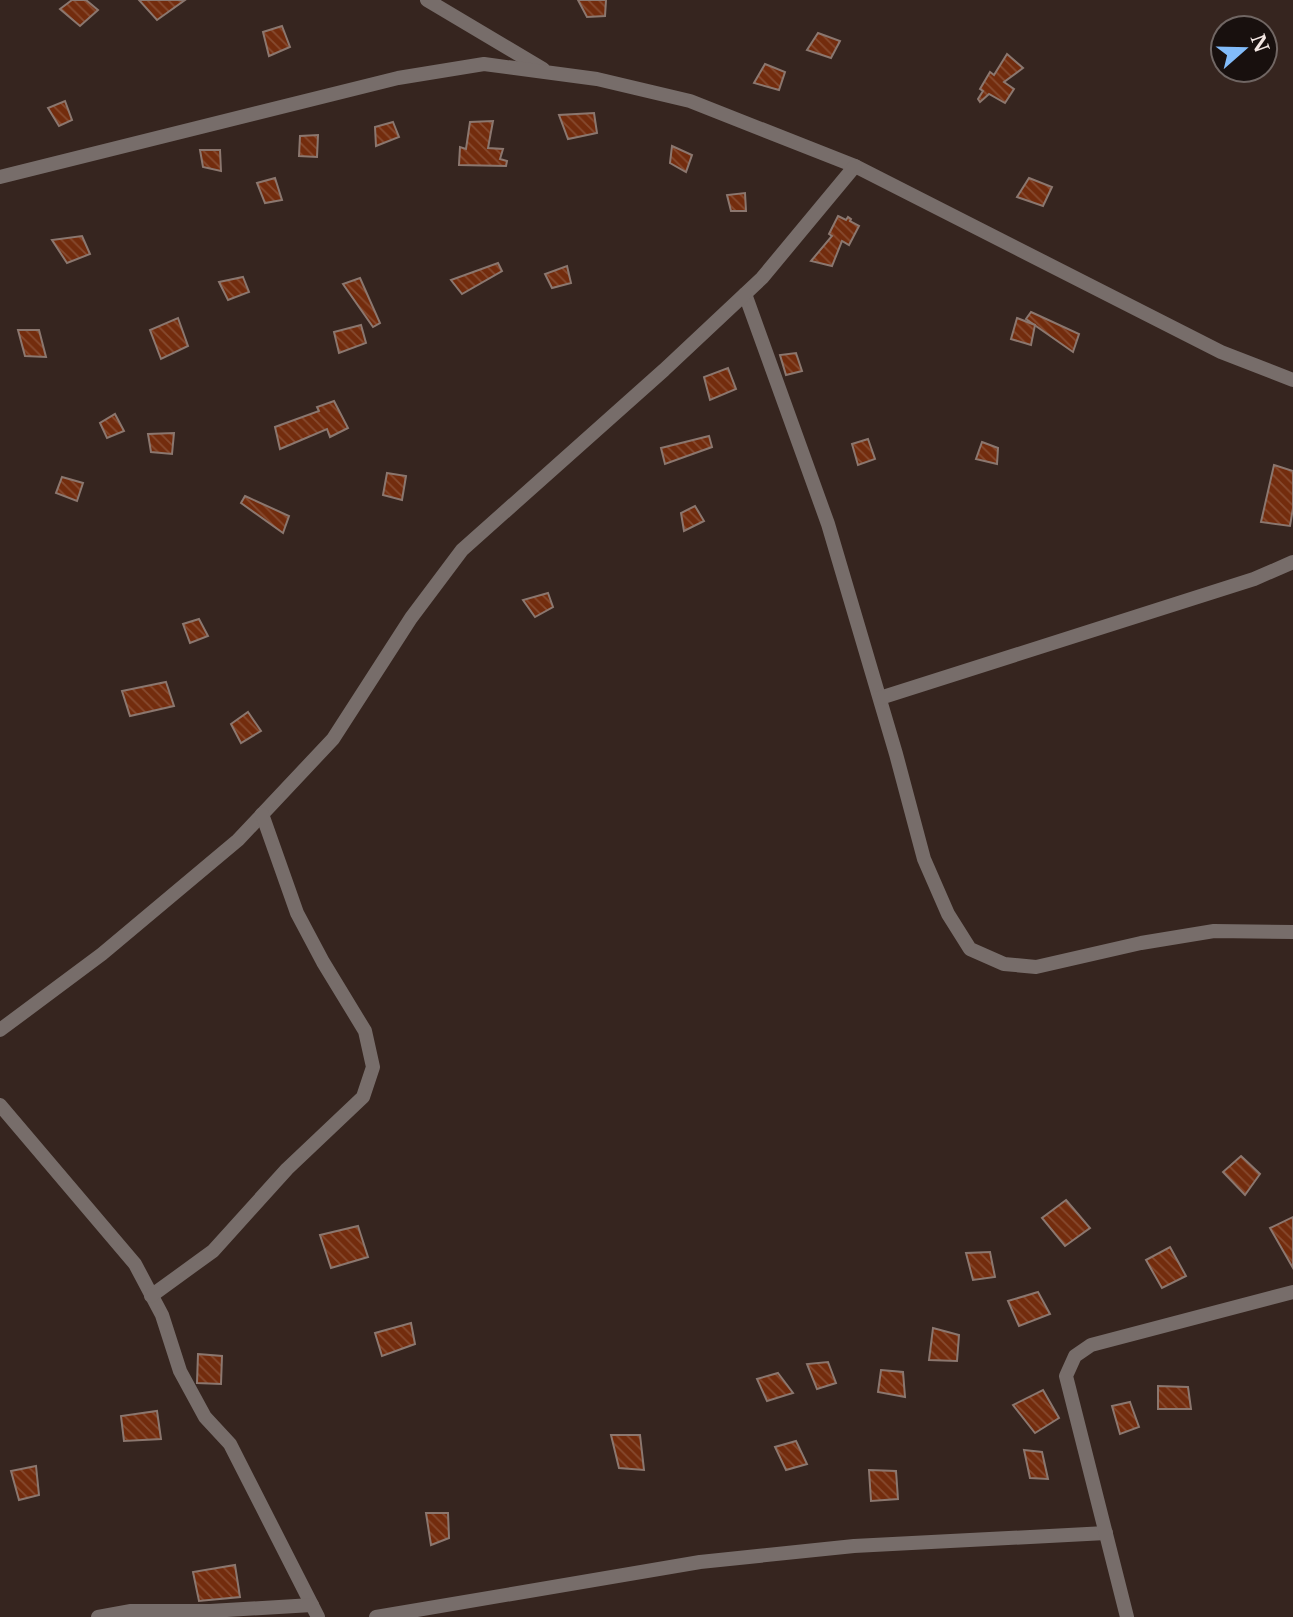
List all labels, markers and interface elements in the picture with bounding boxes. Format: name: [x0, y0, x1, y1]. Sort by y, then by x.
north arrow: [1209, 14, 1279, 84]
text: N: [1246, 31, 1273, 56]

